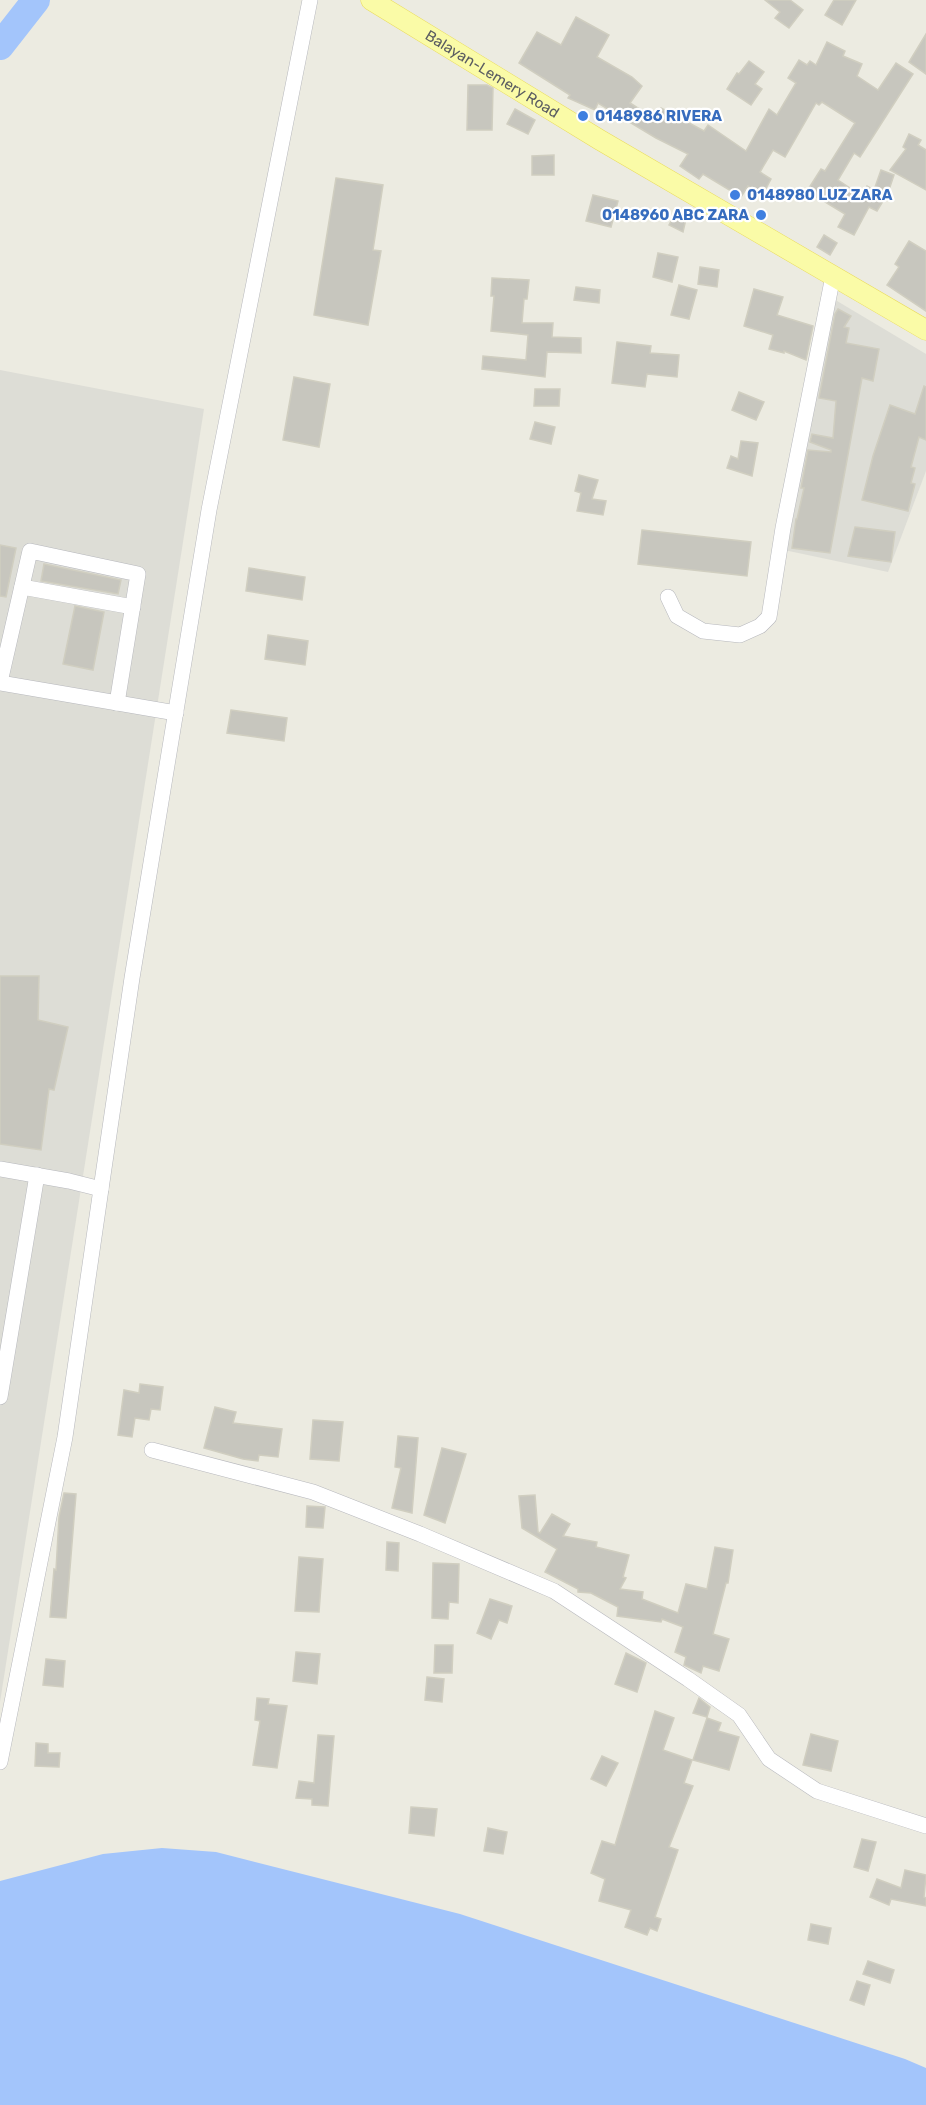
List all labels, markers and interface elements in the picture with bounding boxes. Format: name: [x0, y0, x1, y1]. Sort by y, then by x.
street label: Balayan-Lemery Road: [422, 26, 563, 122]
place label: 0148986 RIVERA: [595, 107, 722, 125]
marker: 0148986 RIVERA: [576, 109, 590, 123]
place label: 0148980 LUZ ZARA: [747, 186, 893, 204]
marker: 0148980 LUZ ZARA: [728, 188, 742, 202]
place label: 0148960 ABC ZARA: [602, 206, 749, 224]
marker: 0148960 ABC ZARA: [754, 208, 768, 222]

